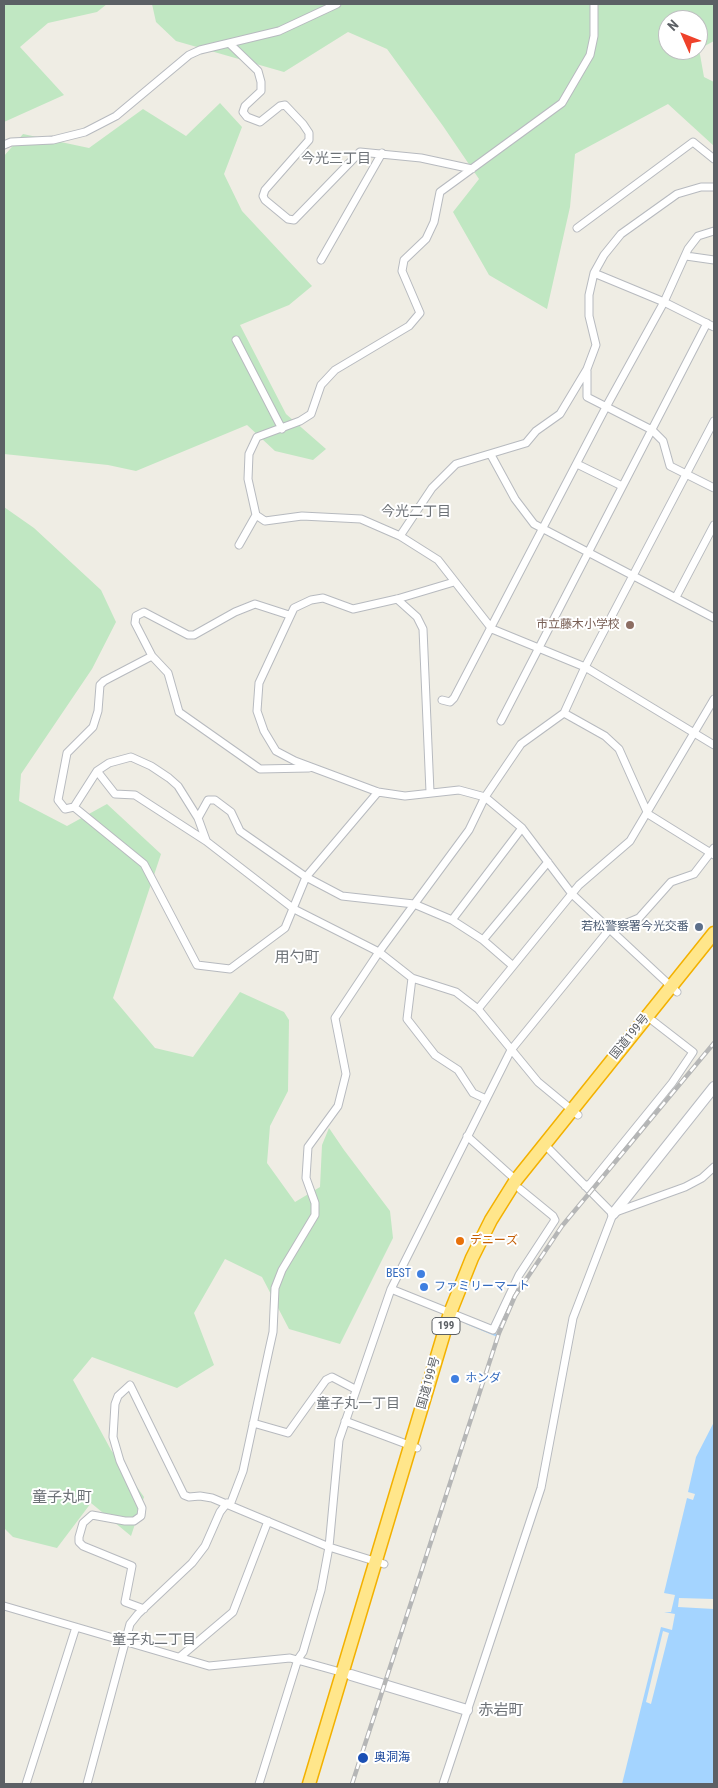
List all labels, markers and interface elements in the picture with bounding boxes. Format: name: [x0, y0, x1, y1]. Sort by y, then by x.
north arrow: [658, 10, 708, 60]
text: N: [664, 17, 682, 34]
district label: 今光三丁目: [301, 151, 371, 167]
district label: 今光二丁目: [381, 504, 451, 520]
place label: 市立藤木小学校: [536, 618, 620, 632]
marker: 市立藤木小学校: [624, 619, 636, 631]
place label: 若松警察署今光交番: [581, 920, 689, 934]
marker: 若松警察署今光交番: [693, 921, 705, 933]
district label: 用勺町: [275, 949, 319, 967]
street label: 国道199号: [607, 1012, 653, 1062]
place label: デニーズ: [470, 1234, 518, 1248]
marker: デニーズ: [454, 1235, 466, 1247]
place label: BEST: [386, 1267, 411, 1281]
marker: BEST: [415, 1268, 427, 1280]
place label: ファミリーマート: [434, 1280, 530, 1294]
marker: ファミリーマート: [418, 1281, 430, 1293]
road number: 199: [432, 1318, 460, 1334]
street label: 国道199号: [415, 1355, 443, 1411]
place label: ホンダ: [465, 1372, 501, 1386]
marker: ホンダ: [449, 1373, 461, 1385]
district label: 童子丸一丁目: [316, 1396, 400, 1412]
district label: 童子丸町: [32, 1489, 92, 1507]
district label: 童子丸二丁目: [112, 1632, 196, 1648]
district label: 赤岩町: [479, 1702, 523, 1720]
marker: 奥洞海: [356, 1751, 370, 1765]
place label: 奥洞海: [374, 1751, 410, 1765]

